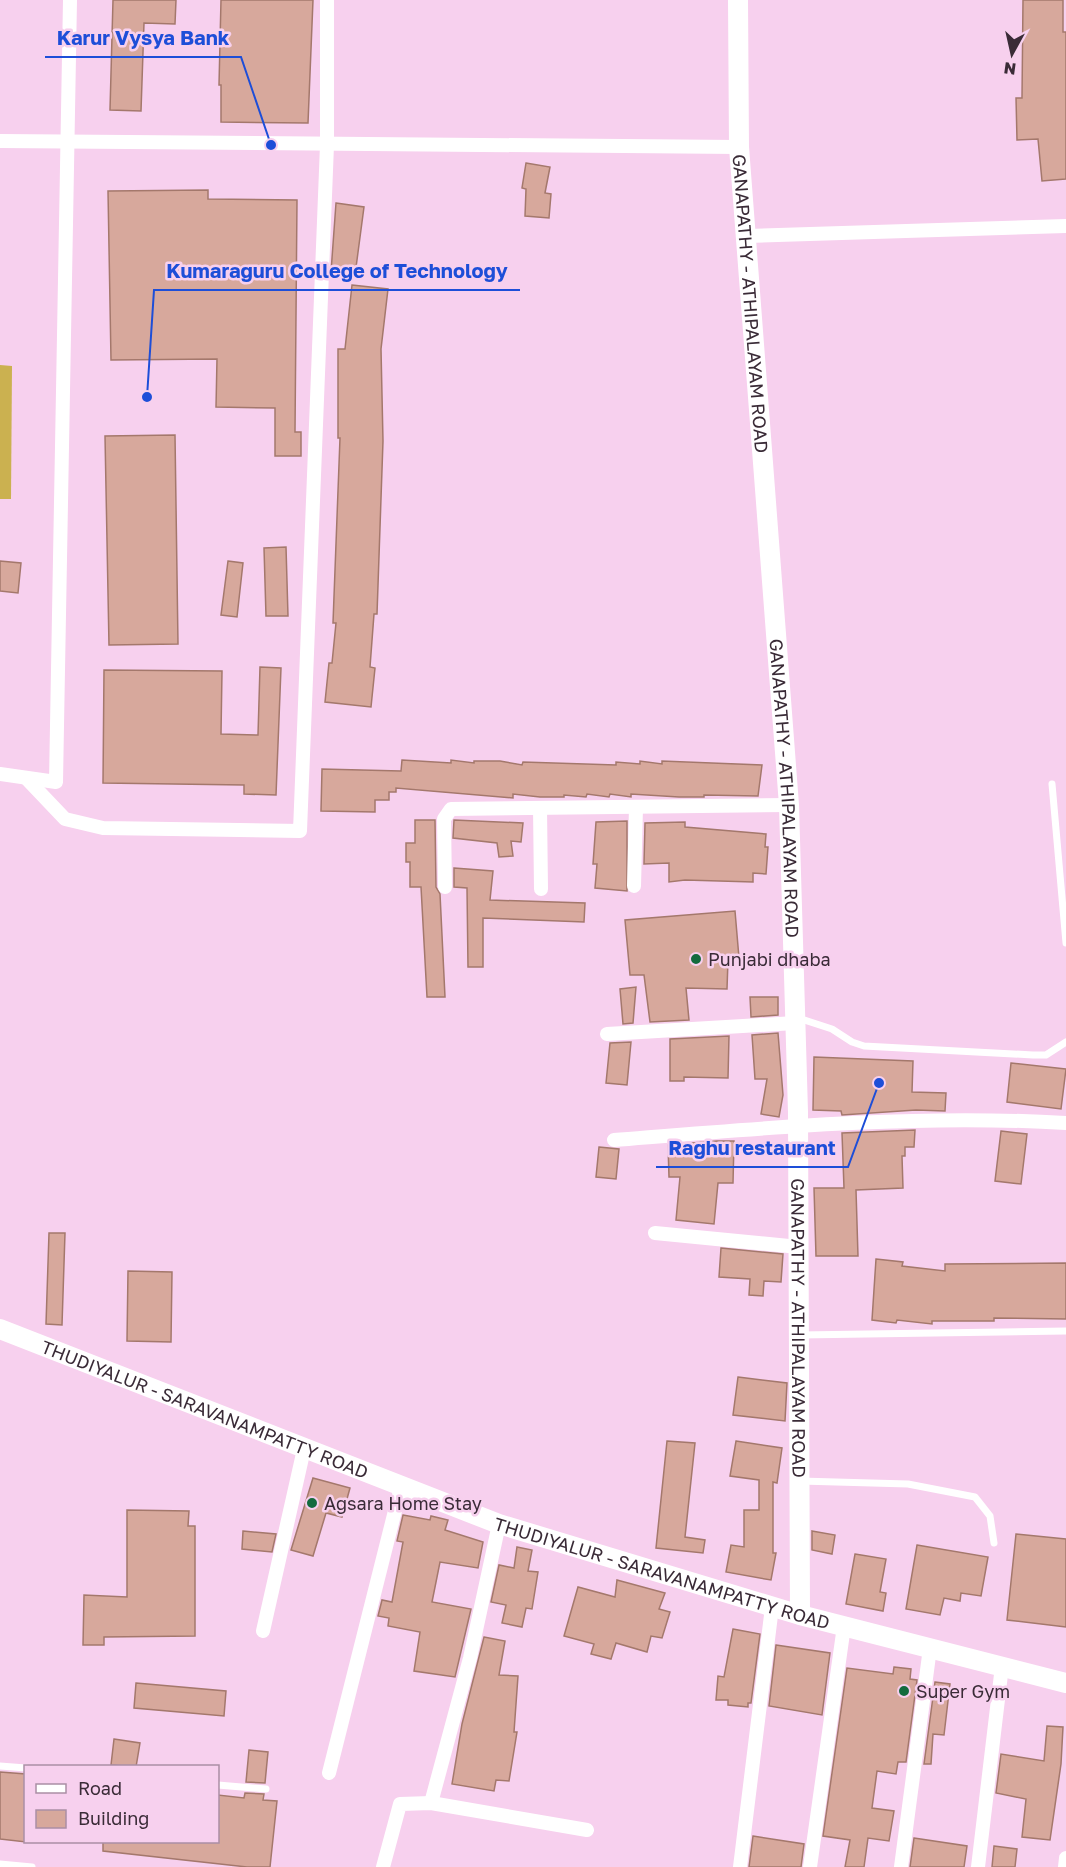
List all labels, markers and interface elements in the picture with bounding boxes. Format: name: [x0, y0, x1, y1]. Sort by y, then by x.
callout: Karur Vysya Bank: [45, 19, 241, 57]
north arrow: [982, 24, 1042, 84]
text: Karur Vysya Bank: [57, 25, 230, 49]
text: N: [1002, 58, 1017, 80]
street label: GANAPATHY - ATHIPALAYAM ROAD: [729, 153, 773, 454]
callout: Kumaraguru College of Technology: [154, 252, 520, 290]
text: Kumaraguru College of Technology: [166, 258, 508, 282]
street label: GANAPATHY - ATHIPALAYAM ROAD: [765, 638, 804, 938]
place label: Punjabi dhaba: [708, 948, 831, 970]
marker: Punjabi dhaba: [689, 952, 703, 966]
callout: Raghu restaurant: [656, 1129, 848, 1167]
text: Raghu restaurant: [668, 1135, 836, 1159]
street label: GANAPATHY - ATHIPALAYAM ROAD: [787, 1178, 810, 1478]
street label: THUDIYALUR - SARAVANAMPATTY ROAD: [38, 1335, 372, 1483]
place label: Agsara Home Stay: [324, 1492, 482, 1514]
marker: Agsara Home Stay: [305, 1496, 319, 1510]
street label: THUDIYALUR - SARAVANAMPATTY ROAD: [492, 1512, 832, 1633]
place label: Super Gym: [916, 1680, 1010, 1702]
marker: Super Gym: [897, 1684, 911, 1698]
legend: [24, 1765, 219, 1843]
text: Road: [78, 1777, 122, 1799]
text: Building: [78, 1807, 149, 1829]

